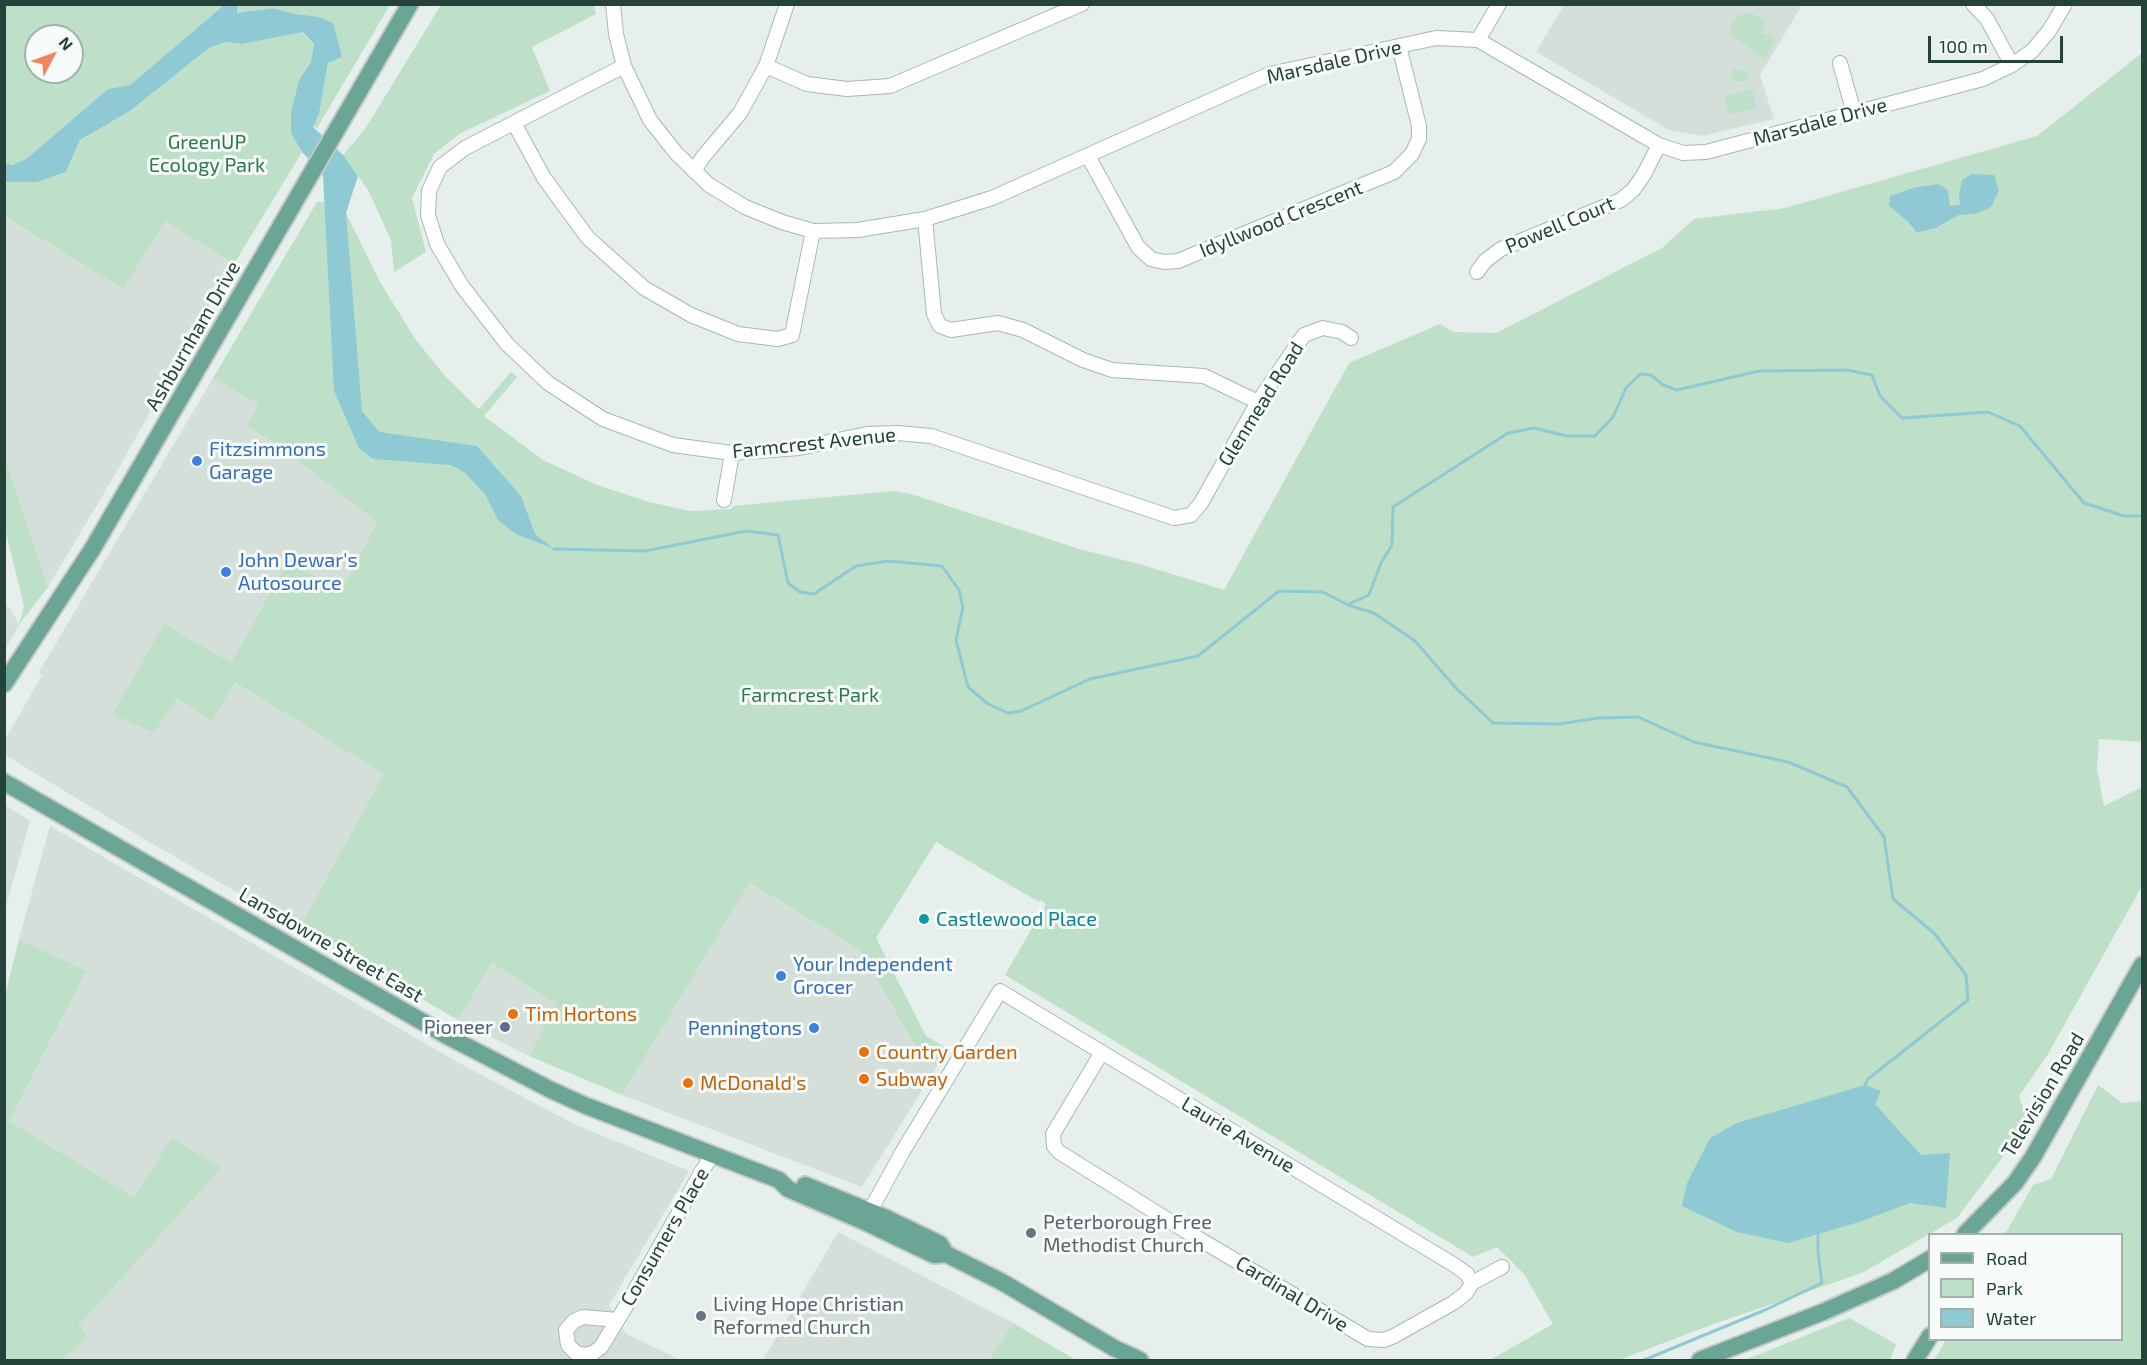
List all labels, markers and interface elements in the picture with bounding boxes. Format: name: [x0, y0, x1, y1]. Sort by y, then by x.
north arrow: [24, 24, 84, 84]
scale bar: [1931, 24, 2066, 62]
text: N: [55, 33, 77, 54]
street label: Marsdale Drive: [1264, 35, 1404, 89]
text: 100 m: [1939, 35, 1988, 57]
street label: Marsdale Drive: [1750, 93, 1890, 151]
park label: GreenUP Ecology Park: [149, 130, 265, 177]
street label: Idyllwood Crescent: [1196, 175, 1366, 263]
street label: Powell Court: [1502, 191, 1618, 259]
street label: Ashburnham Drive: [140, 257, 246, 415]
street label: Glenmead Road: [1213, 337, 1309, 471]
street label: Farmcrest Avenue: [731, 422, 897, 464]
place label: Fitzsimmons Garage: [209, 437, 326, 484]
marker: Fitzsimmons Garage: [190, 454, 204, 468]
place label: John Dewar's Autosource: [238, 548, 358, 595]
marker: John Dewar's Autosource: [219, 565, 233, 579]
park label: Farmcrest Park: [741, 683, 879, 707]
street label: Lansdowne Street East: [234, 882, 428, 1008]
place label: Castlewood Place: [936, 907, 1097, 931]
marker: Castlewood Place: [917, 912, 931, 926]
place label: Your Independent Grocer: [793, 952, 953, 999]
marker: Your Independent Grocer: [774, 969, 788, 983]
place label: Tim Hortons: [525, 1002, 637, 1026]
marker: Tim Hortons: [506, 1007, 520, 1021]
place label: Pioneer: [424, 1015, 493, 1039]
place label: Penningtons: [688, 1016, 802, 1040]
marker: Pioneer: [498, 1020, 512, 1034]
marker: Penningtons: [807, 1021, 821, 1035]
street label: Television Road: [1996, 1028, 2090, 1162]
place label: Country Garden: [876, 1040, 1018, 1064]
marker: Country Garden: [857, 1045, 871, 1059]
place label: Subway: [876, 1067, 948, 1091]
place label: McDonald's: [700, 1071, 806, 1095]
marker: Subway: [857, 1072, 871, 1086]
marker: McDonald's: [681, 1076, 695, 1090]
street label: Laurie Avenue: [1177, 1092, 1299, 1178]
street label: Consumers Place: [616, 1163, 714, 1311]
place label: Peterborough Free Methodist Church: [1043, 1210, 1212, 1257]
marker: Peterborough Free Methodist Church: [1024, 1226, 1038, 1240]
legend: [1928, 1233, 2123, 1341]
text: Road: [1986, 1247, 2027, 1269]
street label: Cardinal Drive: [1231, 1251, 1353, 1337]
text: Park: [1986, 1277, 2023, 1299]
place label: Living Hope Christian Reformed Church: [713, 1292, 904, 1339]
text: Water: [1986, 1307, 2036, 1329]
marker: Living Hope Christian Reformed Church: [694, 1309, 708, 1323]

